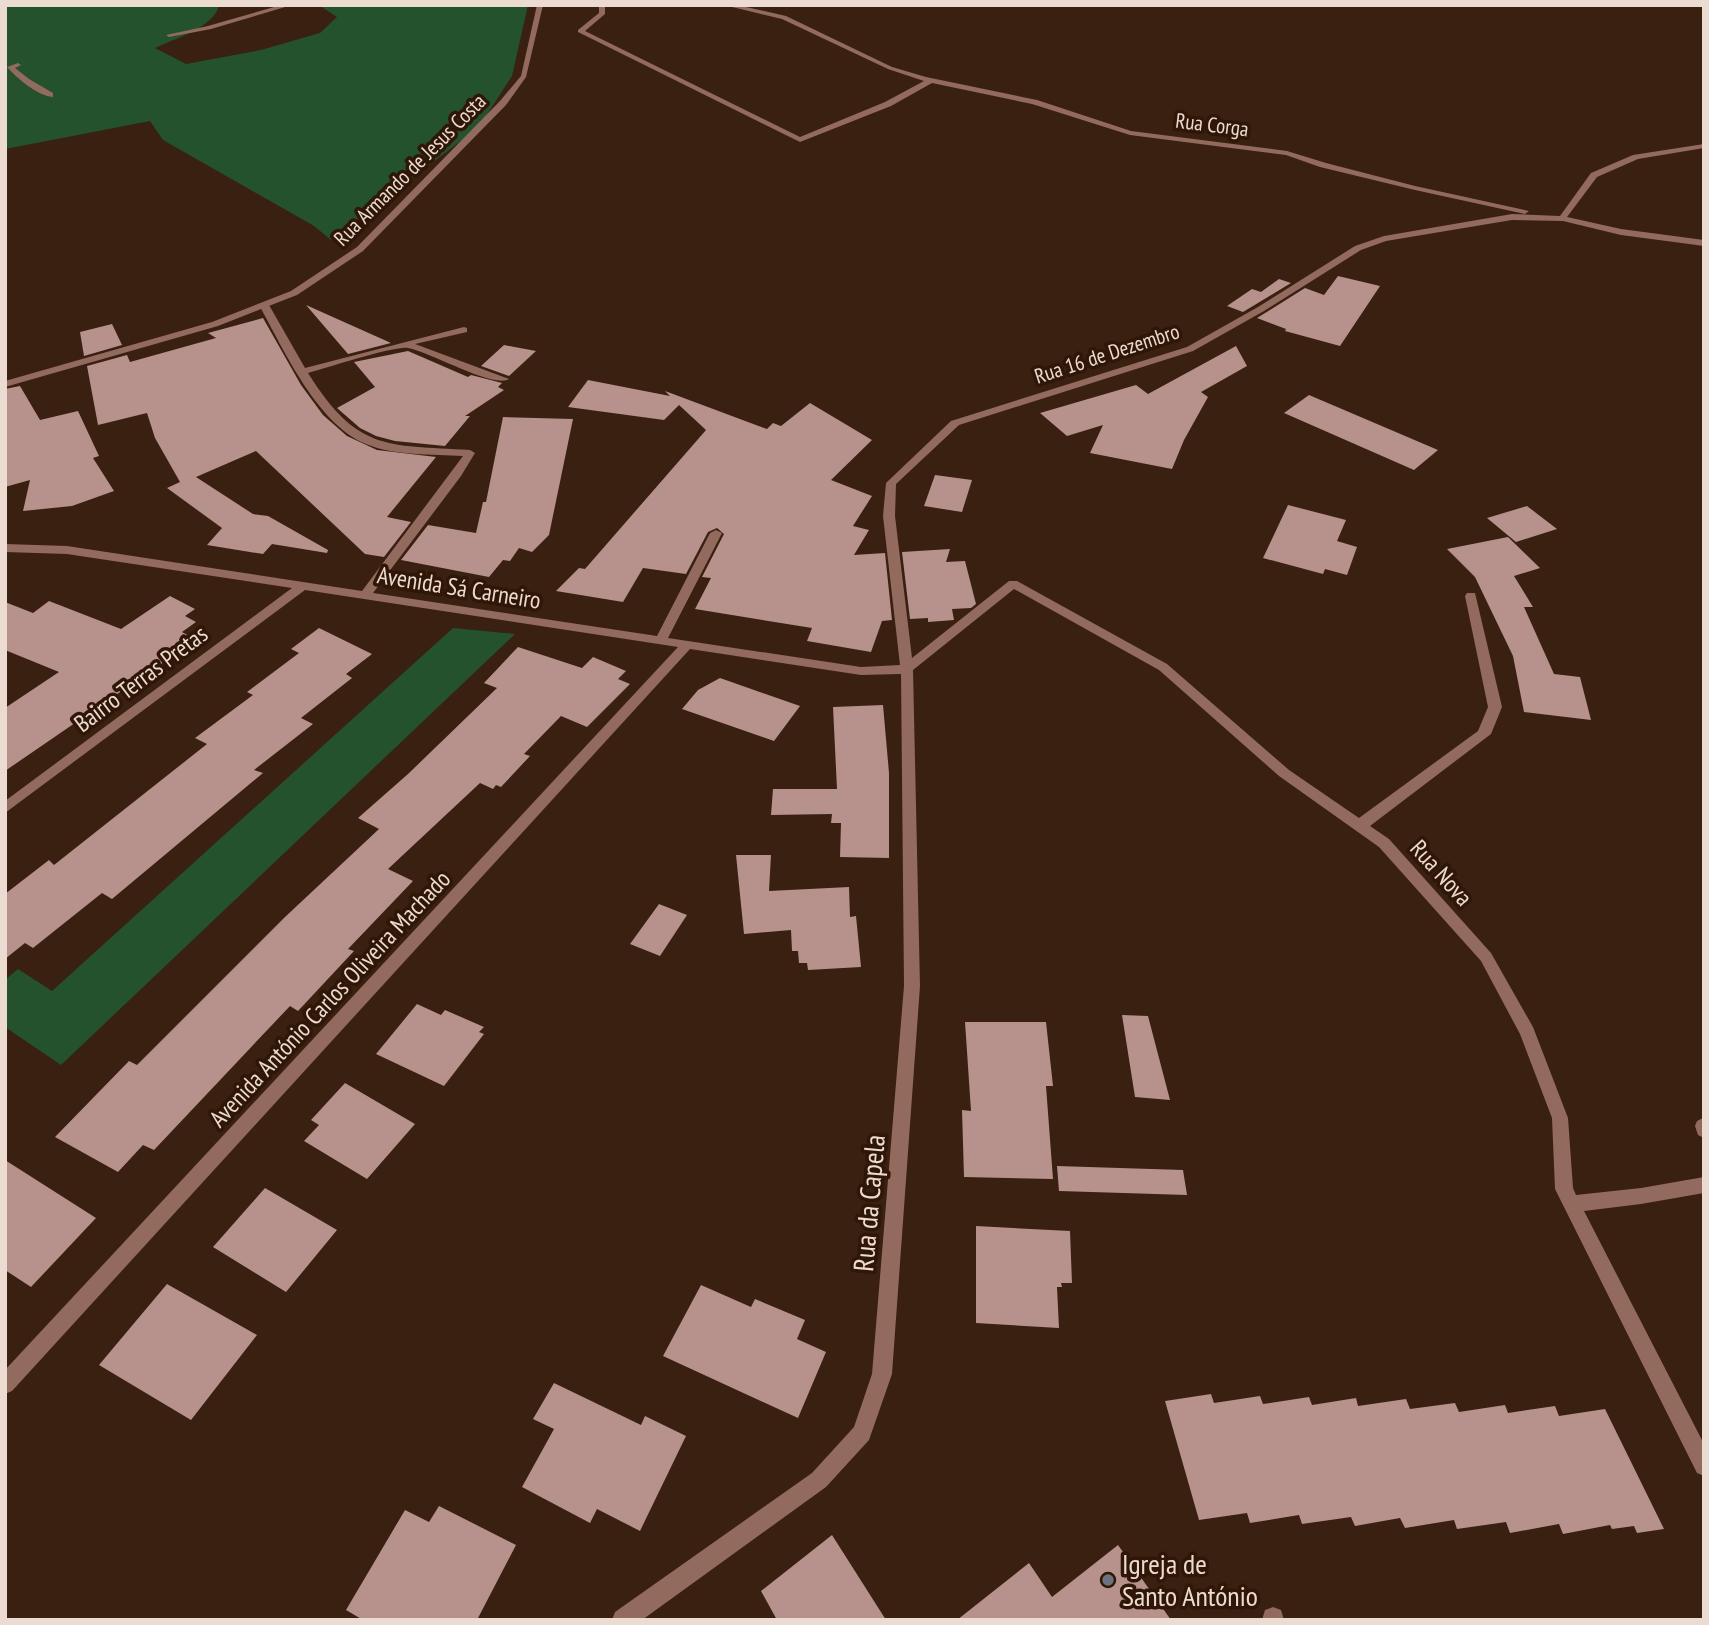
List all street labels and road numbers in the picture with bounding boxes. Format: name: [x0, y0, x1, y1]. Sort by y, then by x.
street label: Rua Armando de Jesus Costa: [328, 88, 491, 251]
street label: Rua Corga: [1174, 107, 1250, 142]
street label: Rua 16 de Dezembro: [1031, 317, 1183, 390]
street label: Avenida Sá Carneiro: [375, 559, 543, 616]
street label: Bairro Terras Pretas: [68, 618, 214, 739]
street label: Rua Nova: [1404, 833, 1479, 912]
street label: Avenida António Carlos Oliveira Machado: [202, 864, 457, 1134]
street label: Rua da Capela: [844, 1133, 893, 1273]

